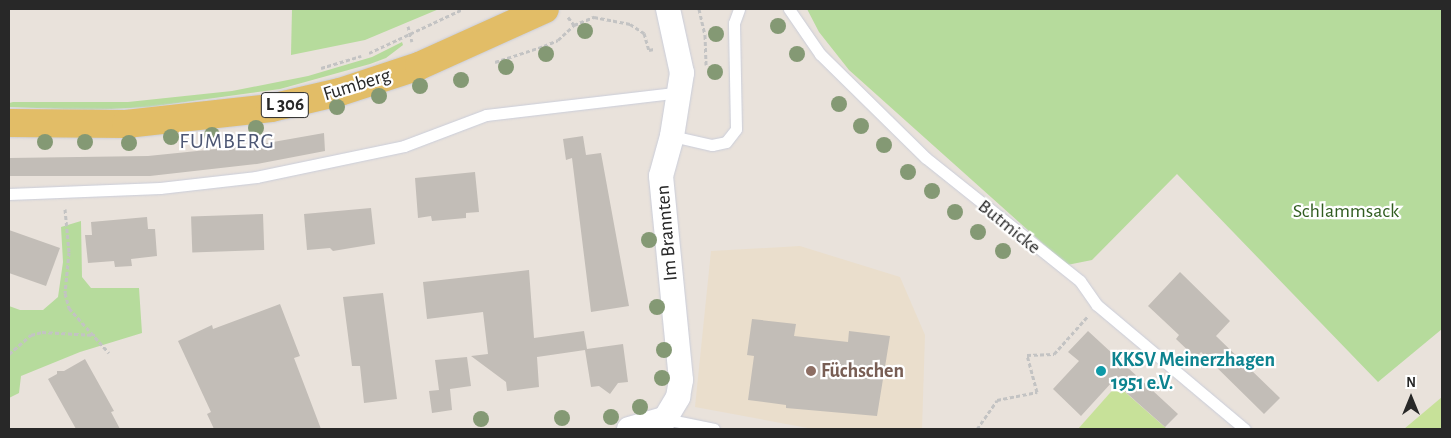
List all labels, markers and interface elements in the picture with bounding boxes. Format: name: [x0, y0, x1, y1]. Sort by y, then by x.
street label: Fumberg: [320, 63, 394, 107]
road number: L 306: [260, 88, 310, 122]
district label: FUMBERG: [178, 129, 276, 155]
street label: Im Brannten: [651, 184, 683, 282]
street label: Butmicke: [973, 194, 1045, 260]
park label: Schlammsack: [1293, 199, 1399, 223]
place label: KKSV Meinerzhagen 1951 e.V.: [1111, 348, 1275, 395]
place label: Füchschen: [821, 359, 904, 383]
marker: Füchschen: [805, 365, 817, 377]
marker: KKSV Meinerzhagen 1951 e.V.: [1095, 365, 1107, 377]
north arrow: [1386, 373, 1436, 423]
text: N: [1406, 376, 1416, 390]

